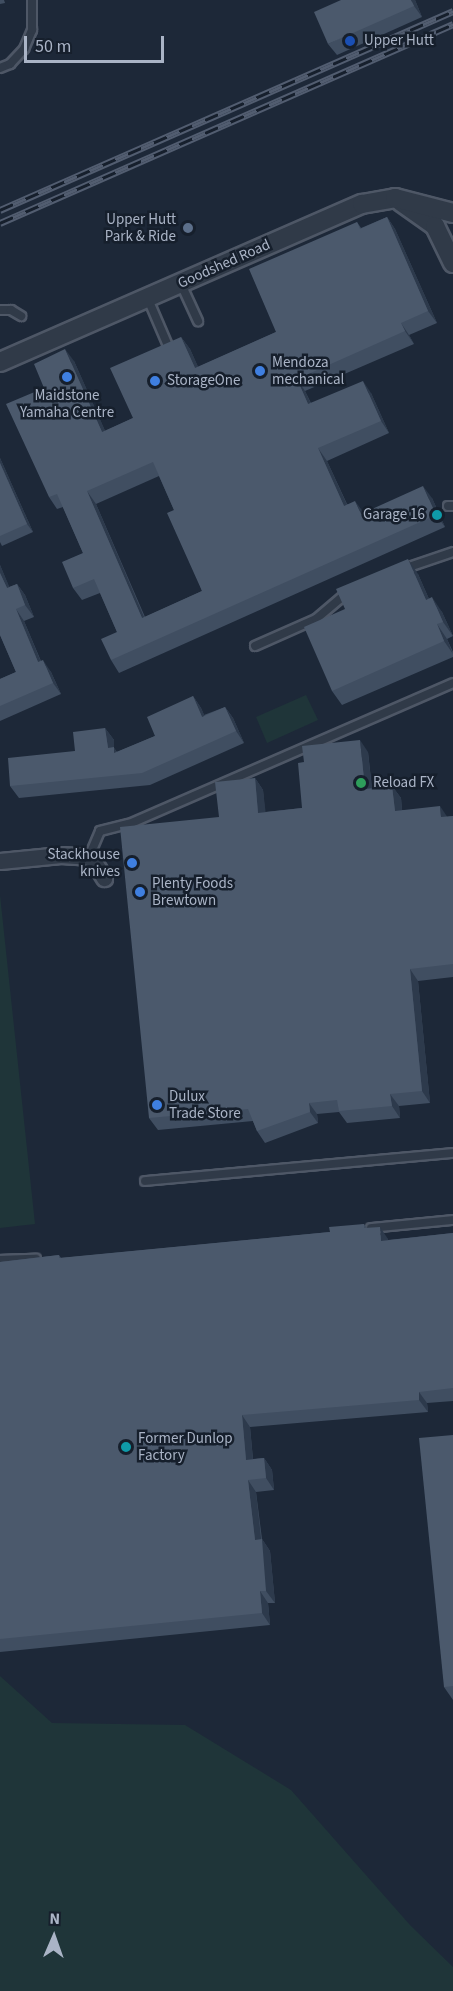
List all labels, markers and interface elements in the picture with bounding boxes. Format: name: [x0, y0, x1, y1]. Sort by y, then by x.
scale bar: [27, 24, 166, 62]
marker: Upper Hutt: [341, 32, 359, 50]
place label: Upper Hutt: [364, 32, 434, 50]
text: 50 m: [35, 34, 71, 59]
place label: Upper Hutt Park & Ride: [105, 210, 176, 245]
marker: Upper Hutt Park & Ride: [181, 221, 195, 235]
street label: Goodshed Road: [175, 236, 273, 292]
place label: Mendoza mechanical: [272, 353, 344, 388]
marker: Mendoza mechanical: [253, 364, 267, 378]
marker: Maidstone Yamaha Centre: [60, 370, 74, 384]
place label: StorageOne: [167, 372, 240, 390]
marker: StorageOne: [148, 374, 162, 388]
place label: Maidstone Yamaha Centre: [20, 386, 114, 421]
place label: Garage 16: [363, 506, 425, 524]
marker: Garage 16: [430, 508, 444, 522]
place label: Reload FX: [373, 774, 434, 792]
marker: Reload FX: [354, 776, 368, 790]
place label: Stackhouse knives: [48, 845, 120, 880]
marker: Stackhouse knives: [125, 856, 139, 870]
place label: Plenty Foods Brewtown: [152, 874, 233, 909]
marker: Plenty Foods Brewtown: [133, 885, 147, 899]
place label: Dulux Trade Store: [169, 1087, 241, 1122]
marker: Dulux Trade Store: [150, 1098, 164, 1112]
place label: Former Dunlop Factory: [138, 1429, 232, 1464]
marker: Former Dunlop Factory: [119, 1440, 133, 1454]
north arrow: [24, 1907, 84, 1967]
text: N: [49, 1908, 60, 1930]

